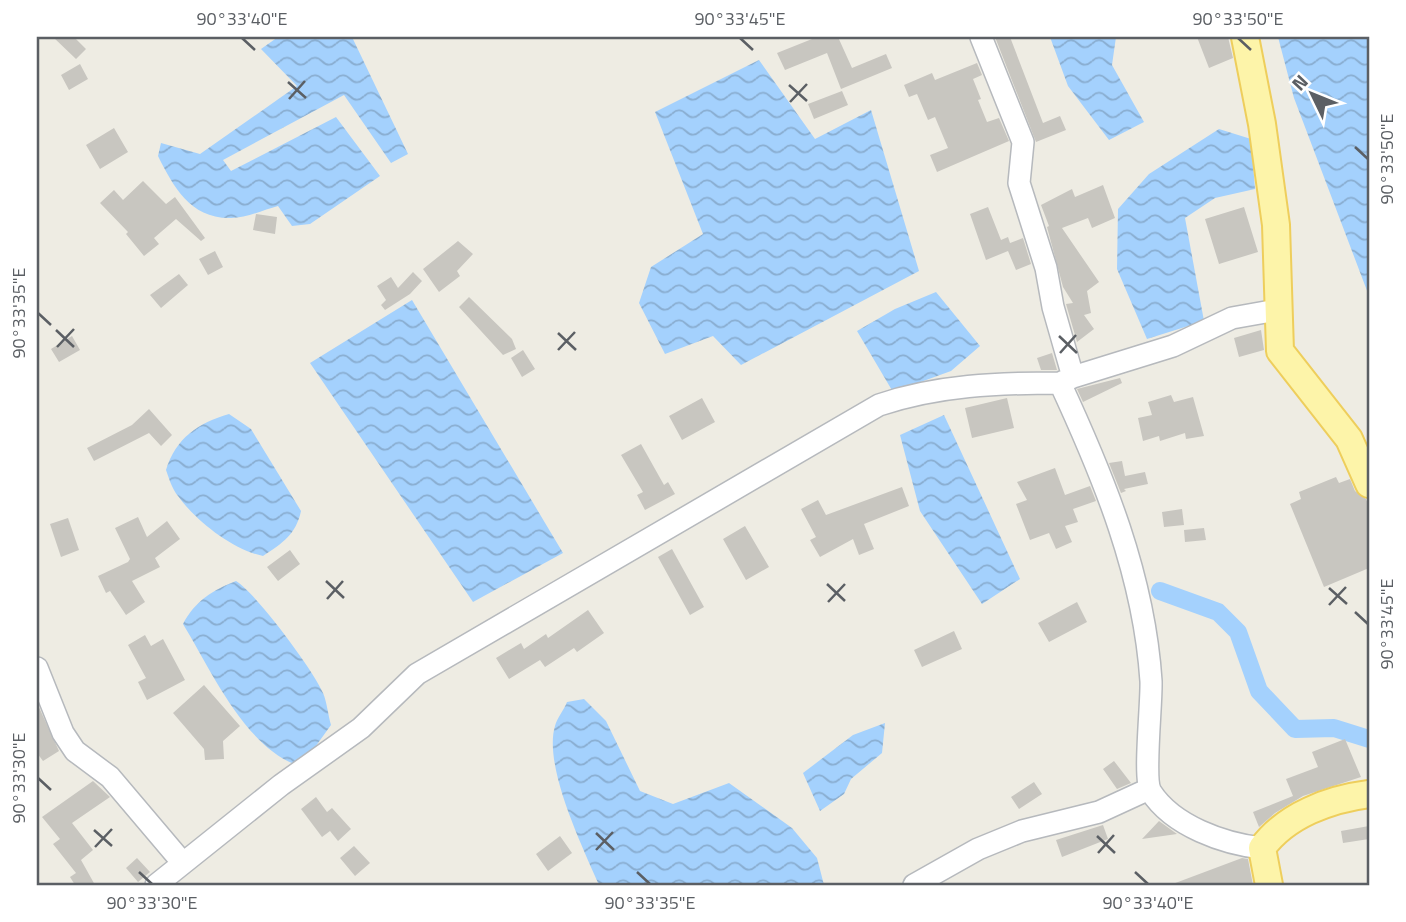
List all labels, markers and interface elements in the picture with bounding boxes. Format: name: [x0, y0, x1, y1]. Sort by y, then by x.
text: 90°33'40"E: [197, 5, 288, 32]
text: 90°33'45"E: [695, 5, 786, 32]
text: 90°33'50"E: [1193, 5, 1284, 32]
north arrow: [1276, 60, 1346, 130]
text: N: [1284, 67, 1314, 97]
text: 90°33'50"E: [1373, 113, 1400, 204]
text: 90°33'35"E: [5, 267, 32, 358]
text: 90°33'45"E: [1373, 578, 1400, 669]
text: 90°33'30"E: [5, 732, 32, 823]
text: 90°33'30"E: [107, 889, 198, 916]
text: 90°33'35"E: [605, 889, 696, 916]
text: 90°33'40"E: [1103, 889, 1194, 916]

